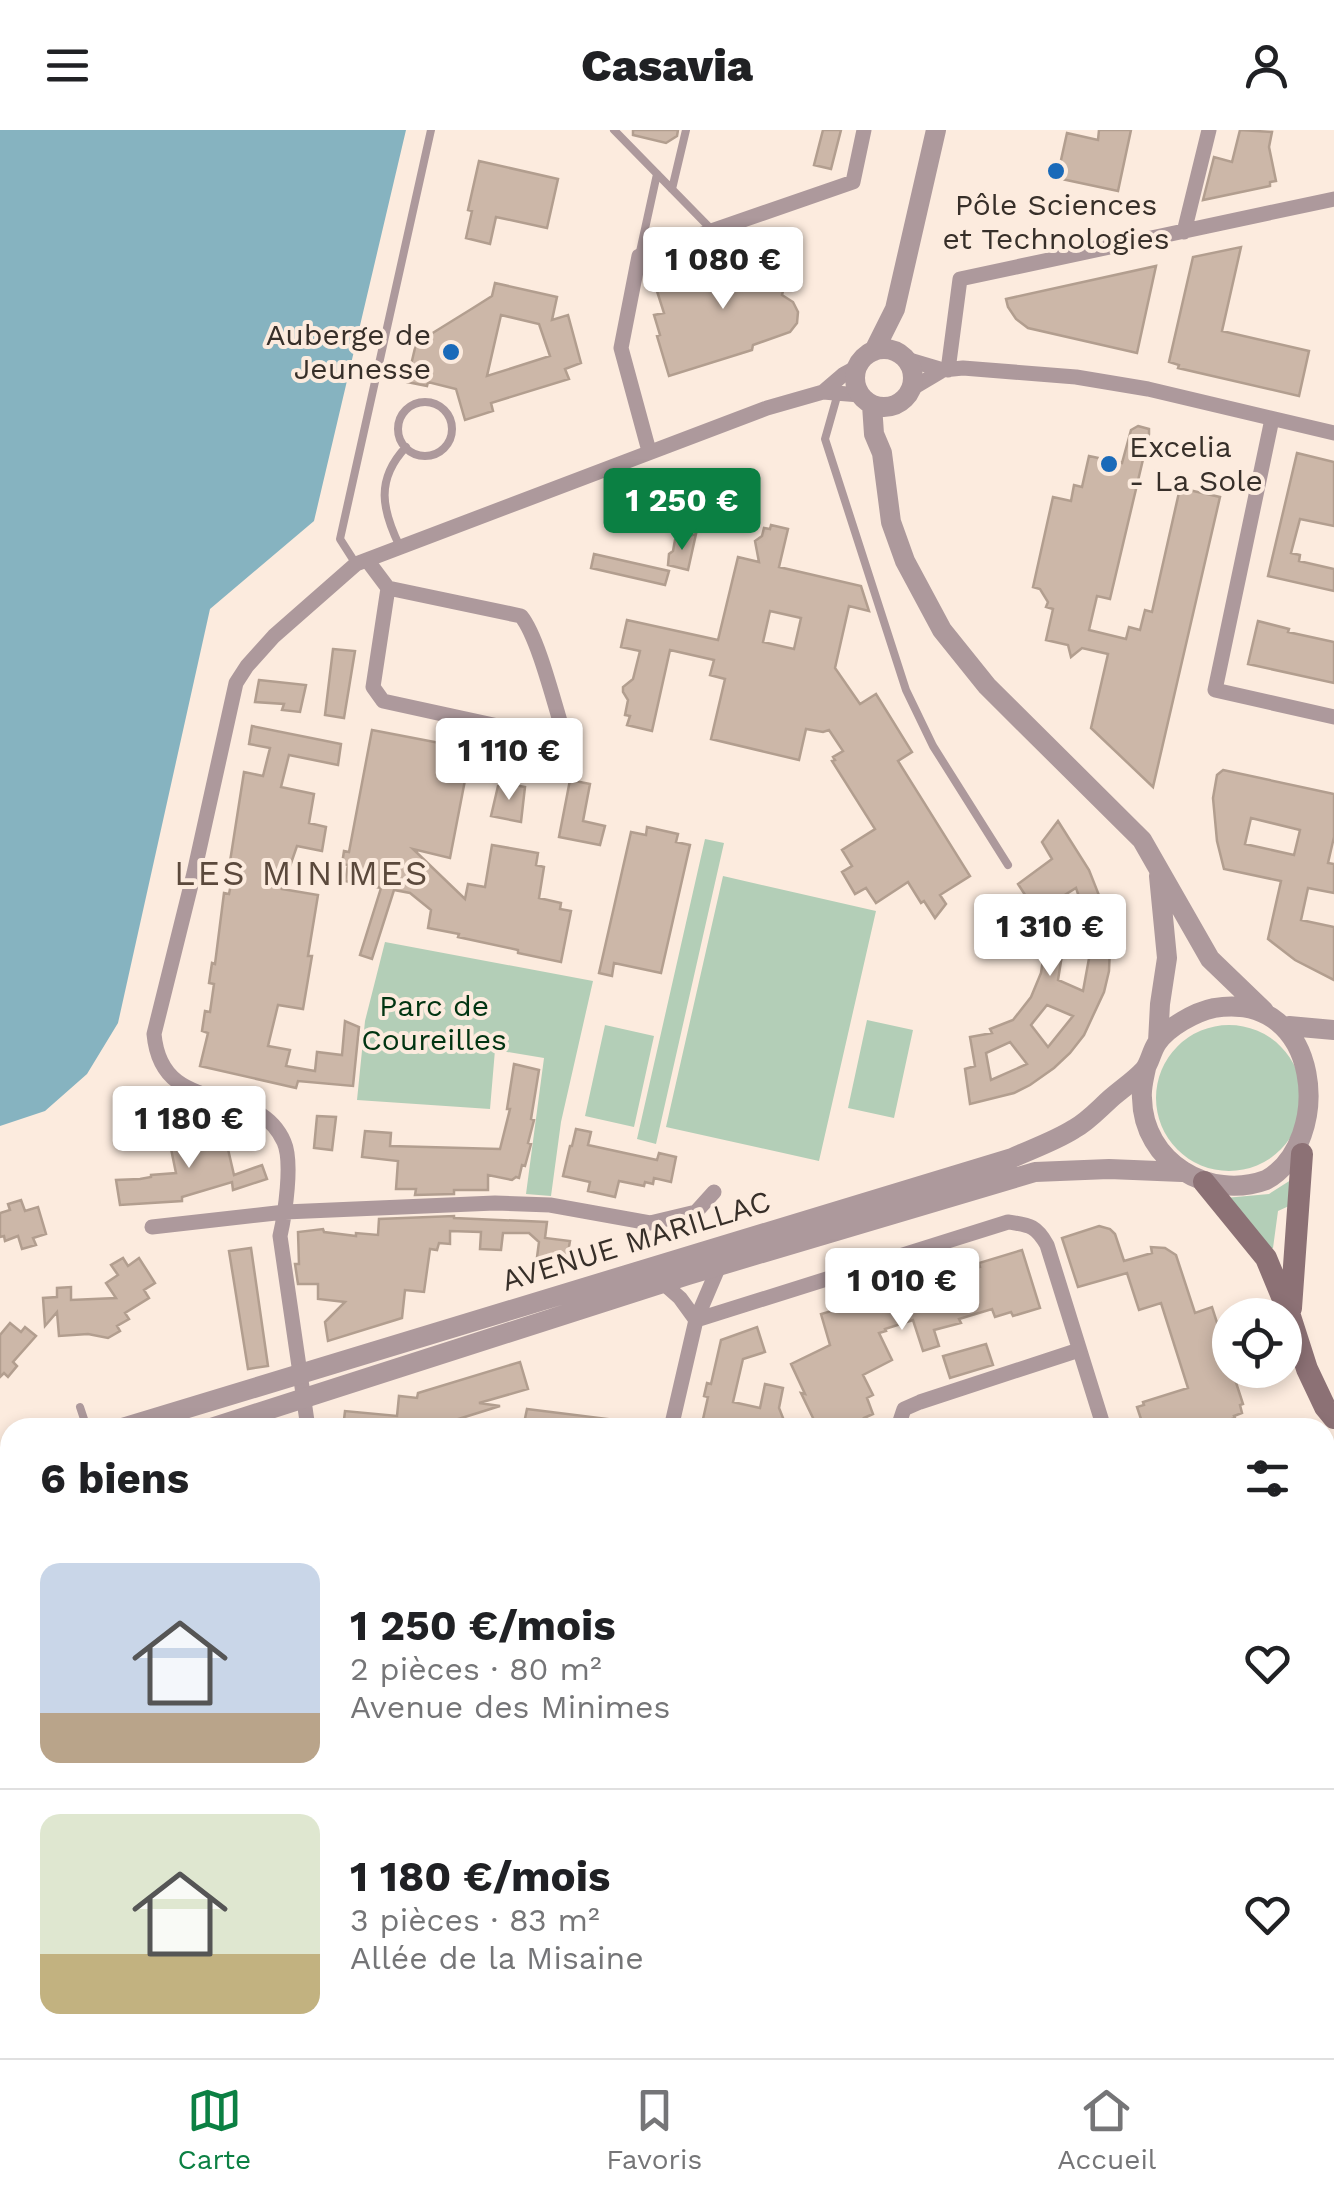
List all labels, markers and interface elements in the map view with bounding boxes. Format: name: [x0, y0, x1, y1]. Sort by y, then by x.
icon: menu: [40, 38, 95, 93]
icon: person: [1239, 38, 1294, 93]
text: Casavia: [581, 39, 753, 92]
marker: Pôle Sciences et Technologies: [1045, 160, 1067, 182]
place label: Pôle Sciences et Technologies: [942, 187, 1170, 256]
pin: 1 080 €: [631, 227, 815, 312]
text: 1 080 €: [665, 240, 781, 278]
place label: Auberge de Jeunesse: [266, 317, 431, 386]
marker: Auberge de Jeunesse: [440, 341, 462, 363]
place label: Excelia - La Sole: [1129, 429, 1263, 498]
marker: Excelia - La Sole: [1098, 453, 1120, 475]
pin: 1 250 €: [590, 468, 774, 553]
text: 1 250 €: [626, 481, 738, 519]
pin: 1 110 €: [417, 718, 601, 803]
text: 1 110 €: [458, 731, 560, 769]
district label: LES MINIMES: [174, 852, 430, 894]
pin: 1 310 €: [958, 894, 1142, 979]
text: 1 310 €: [996, 907, 1104, 945]
park label: Parc de Coureilles: [361, 988, 507, 1057]
pin: 1 180 €: [97, 1086, 281, 1171]
text: 1 180 €: [135, 1099, 243, 1137]
street label: AVENUE MARILLAC: [497, 1183, 774, 1298]
pin: 1 010 €: [810, 1248, 994, 1333]
text: 1 010 €: [847, 1261, 957, 1299]
map controls: [1212, 1298, 1302, 1388]
button: locate: [1212, 1298, 1302, 1388]
icon: filters: [1240, 1451, 1295, 1506]
text: 6 biens: [40, 1454, 189, 1503]
text: 1 250 €/mois: [350, 1601, 616, 1650]
icon: home: [120, 1603, 240, 1723]
icon: heart: [1240, 1636, 1295, 1691]
text: 2 pièces · 80 m²: [350, 1650, 602, 1688]
text: Avenue des Minimes: [350, 1688, 670, 1726]
text: 1 180 €/mois: [350, 1852, 610, 1901]
icon: home: [120, 1854, 240, 1974]
icon: heart: [1240, 1887, 1295, 1942]
text: 3 pièces · 83 m²: [350, 1901, 600, 1939]
text: Allée de la Misaine: [350, 1939, 644, 1977]
tab: Carte: [178, 2083, 251, 2176]
tab: Favoris: [606, 2083, 702, 2176]
tab: Accueil: [1057, 2083, 1156, 2176]

